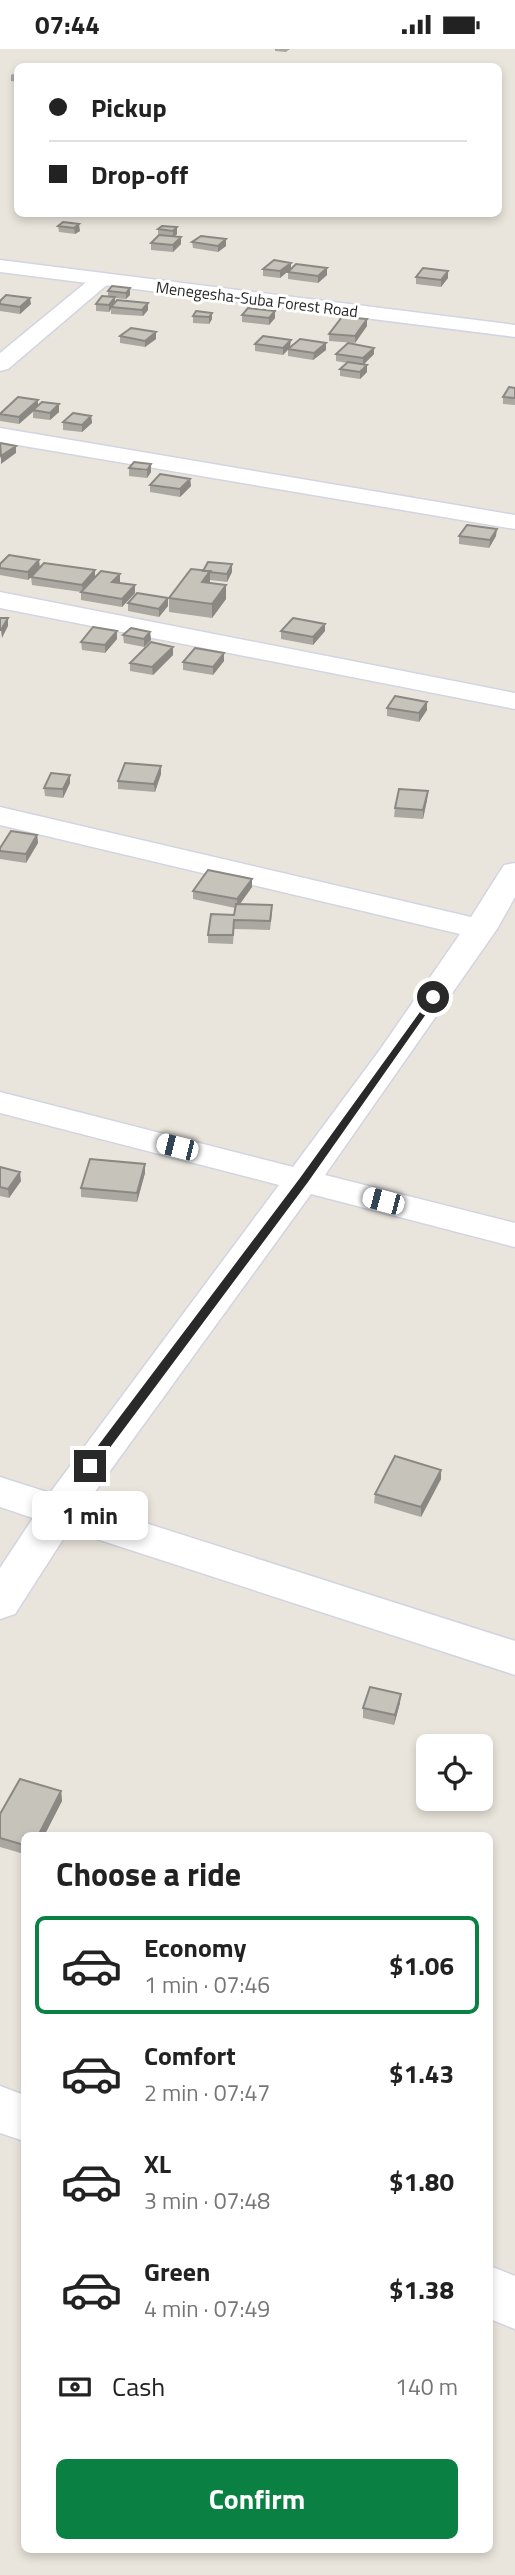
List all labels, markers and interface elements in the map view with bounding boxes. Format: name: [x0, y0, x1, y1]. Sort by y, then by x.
text: 07:44: [35, 5, 100, 44]
text: Pickup: [91, 88, 167, 127]
text: Drop-off: [91, 155, 188, 194]
street label: Menegesha-Suba Forest Road: [155, 275, 359, 323]
route start: [417, 981, 449, 1013]
car: [155, 1132, 200, 1162]
car: [360, 1185, 407, 1217]
route end: [74, 1450, 106, 1482]
callout: 1 min: [32, 1491, 148, 1539]
text: 1 min: [62, 1498, 118, 1533]
map controls: [416, 1734, 493, 1811]
button: locate: [416, 1734, 493, 1811]
text: Choose a ride: [56, 1850, 241, 1898]
text: Economy: [144, 1928, 246, 1967]
icon: car: [60, 1934, 123, 1997]
text: $1.06: [389, 1946, 454, 1985]
text: 1 min · 07:46: [144, 1967, 270, 2002]
text: Comfort: [144, 2036, 236, 2075]
icon: car: [60, 2042, 123, 2105]
text: $1.43: [389, 2054, 454, 2093]
text: 2 min · 07:47: [144, 2075, 270, 2110]
text: XL: [144, 2144, 171, 2183]
icon: car: [60, 2150, 123, 2213]
text: $1.80: [389, 2162, 454, 2201]
text: 3 min · 07:48: [144, 2183, 270, 2218]
text: Green: [144, 2252, 210, 2291]
icon: car: [60, 2258, 123, 2321]
text: $1.38: [389, 2270, 454, 2309]
text: 4 min · 07:49: [144, 2291, 270, 2326]
text: Cash: [112, 2367, 165, 2406]
icon: cash: [56, 2368, 94, 2406]
text: 140 m: [395, 2369, 458, 2404]
button: Confirm: [56, 2459, 458, 2539]

